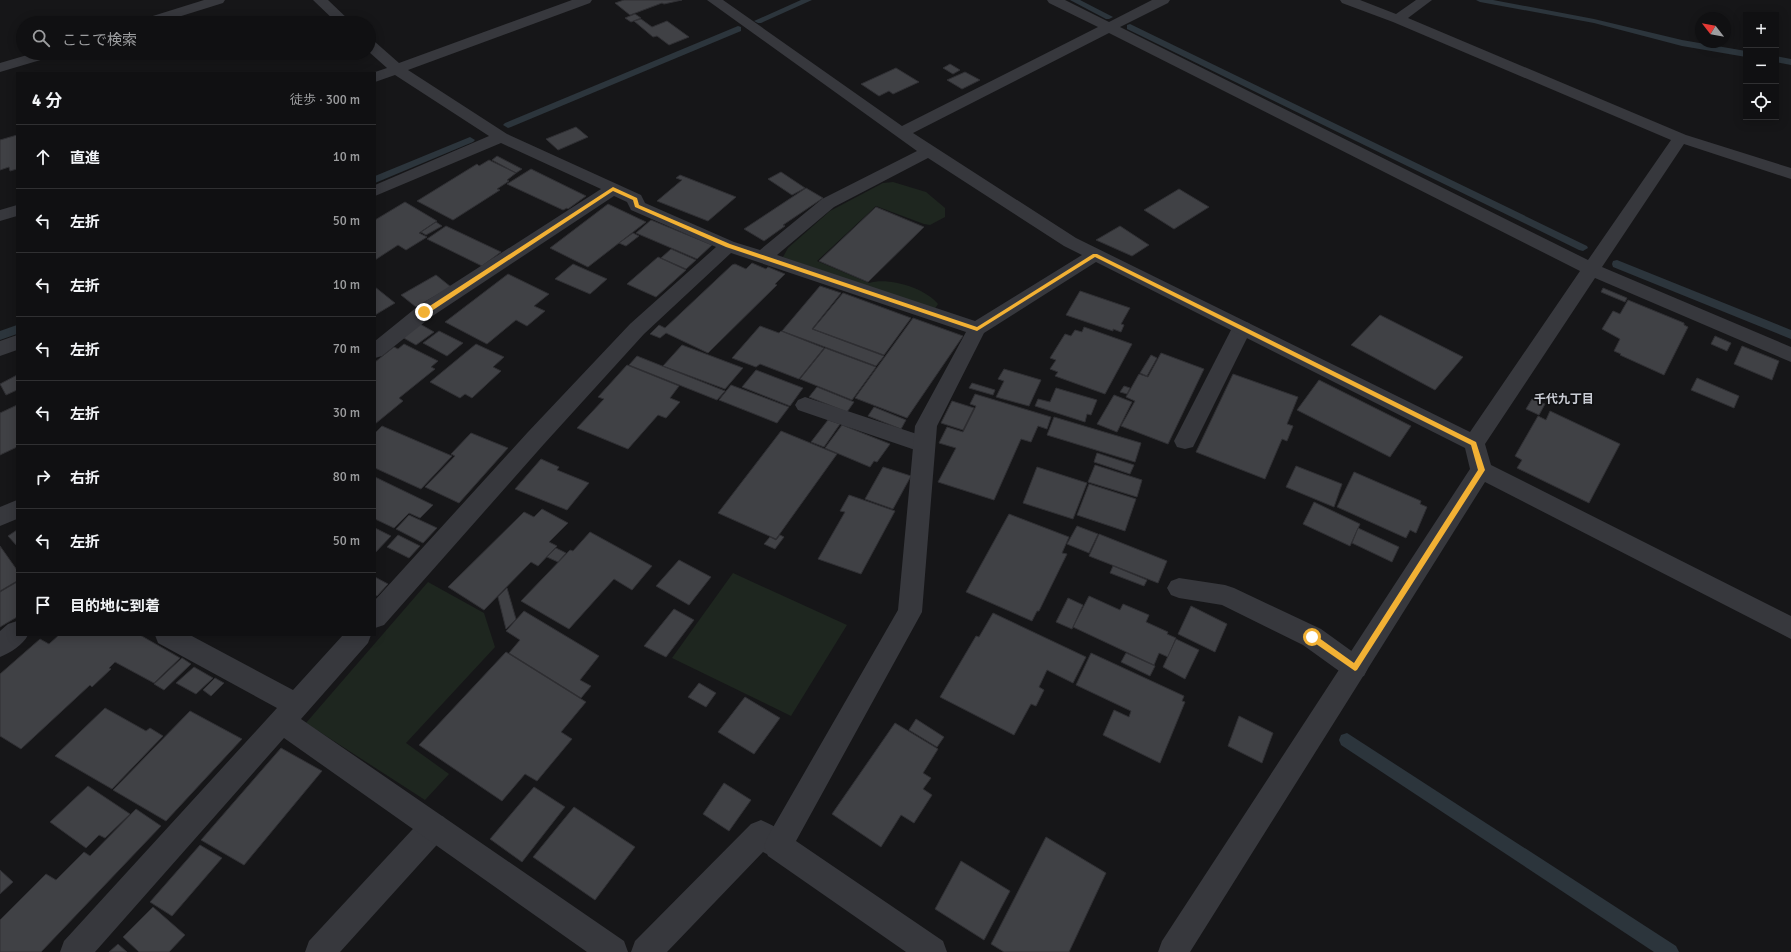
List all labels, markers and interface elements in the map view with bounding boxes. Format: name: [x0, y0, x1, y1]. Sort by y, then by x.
north arrow: [1695, 12, 1731, 48]
map controls: [1743, 12, 1779, 120]
button: +: [1743, 12, 1779, 48]
search box: [16, 16, 376, 60]
icon: search: [30, 27, 52, 49]
text: ここで検索: [62, 31, 137, 49]
button: −: [1743, 48, 1779, 84]
button: locate: [1743, 84, 1779, 120]
text: 4 分: [32, 90, 62, 111]
text: 徒歩 · 300 m: [290, 92, 360, 108]
icon: ahead: [32, 146, 54, 168]
text: 直進: [70, 149, 100, 167]
text: 10 m: [333, 149, 360, 165]
icon: left: [32, 210, 54, 232]
text: 左折: [70, 213, 100, 231]
text: 50 m: [333, 213, 360, 229]
icon: left: [32, 274, 54, 296]
text: 左折: [70, 277, 100, 295]
text: 10 m: [333, 277, 360, 293]
route end: [415, 303, 433, 321]
icon: left: [32, 338, 54, 360]
text: 左折: [70, 341, 100, 359]
text: 70 m: [333, 341, 360, 357]
district label: 千代九丁目: [1534, 392, 1594, 407]
icon: left: [32, 402, 54, 424]
text: 左折: [70, 405, 100, 423]
text: 30 m: [333, 405, 360, 421]
icon: right: [32, 466, 54, 488]
text: 右折: [70, 469, 100, 487]
text: 80 m: [333, 469, 360, 485]
icon: left: [32, 530, 54, 552]
text: 左折: [70, 533, 100, 551]
text: 50 m: [333, 533, 360, 549]
icon: arrive: [32, 594, 54, 616]
text: 目的地に到着: [70, 597, 160, 615]
route start: [1303, 628, 1321, 646]

